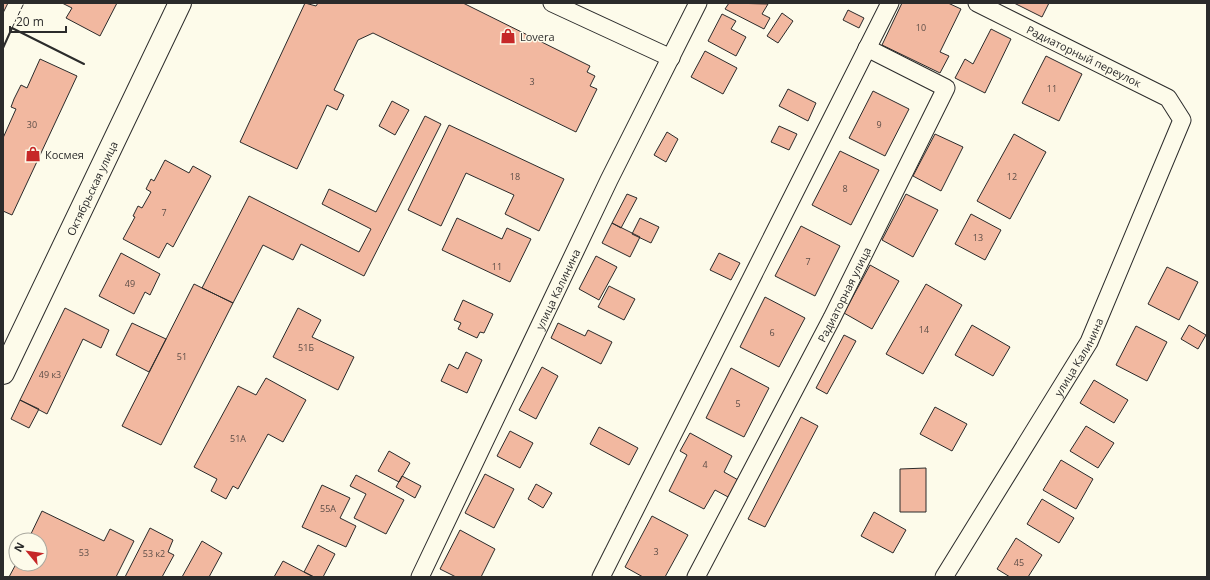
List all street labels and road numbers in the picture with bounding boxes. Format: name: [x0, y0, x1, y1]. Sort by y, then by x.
street label: Радиаторный переулок: [1024, 22, 1144, 90]
street label: Октябрьская улица: [62, 138, 120, 238]
street label: Радиаторная улица: [813, 244, 874, 344]
street label: улица Калинина: [531, 246, 583, 332]
street label: улица Калинина: [1050, 315, 1106, 399]

